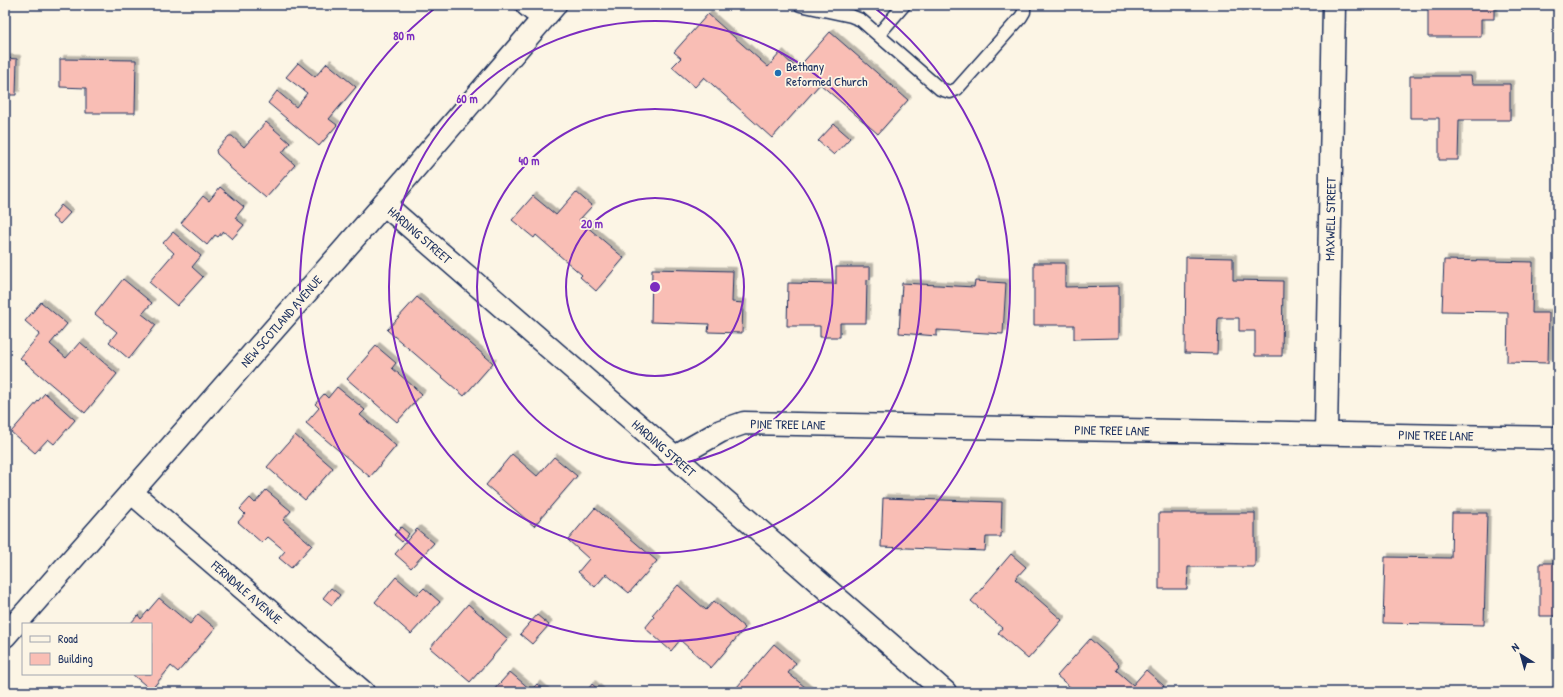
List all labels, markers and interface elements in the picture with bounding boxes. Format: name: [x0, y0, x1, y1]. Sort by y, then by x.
text: 80 m: [393, 27, 415, 44]
place label: Bethany Reformed Church: [786, 57, 868, 90]
marker: Bethany Reformed Church: [773, 68, 783, 78]
text: 60 m: [456, 90, 478, 107]
text: 40 m: [519, 152, 539, 169]
street label: MAXWELL STREET: [1320, 176, 1340, 261]
street label: HARDING STREET: [384, 202, 456, 268]
text: 20 m: [581, 215, 603, 232]
street label: NEW SCOTLAND AVENUE: [236, 271, 326, 371]
centre of rings: [648, 280, 662, 294]
street label: PINE TREE LANE: [750, 414, 826, 434]
street label: HARDING STREET: [628, 415, 700, 481]
street label: PINE TREE LANE: [1074, 420, 1150, 440]
street label: PINE TREE LANE: [1398, 425, 1474, 445]
street label: FERNDALE AVENUE: [207, 555, 287, 628]
legend: [22, 623, 152, 675]
text: Road: [58, 630, 78, 647]
north arrow: [1501, 635, 1541, 675]
text: N: [1508, 640, 1522, 654]
text: Building: [58, 650, 93, 667]

